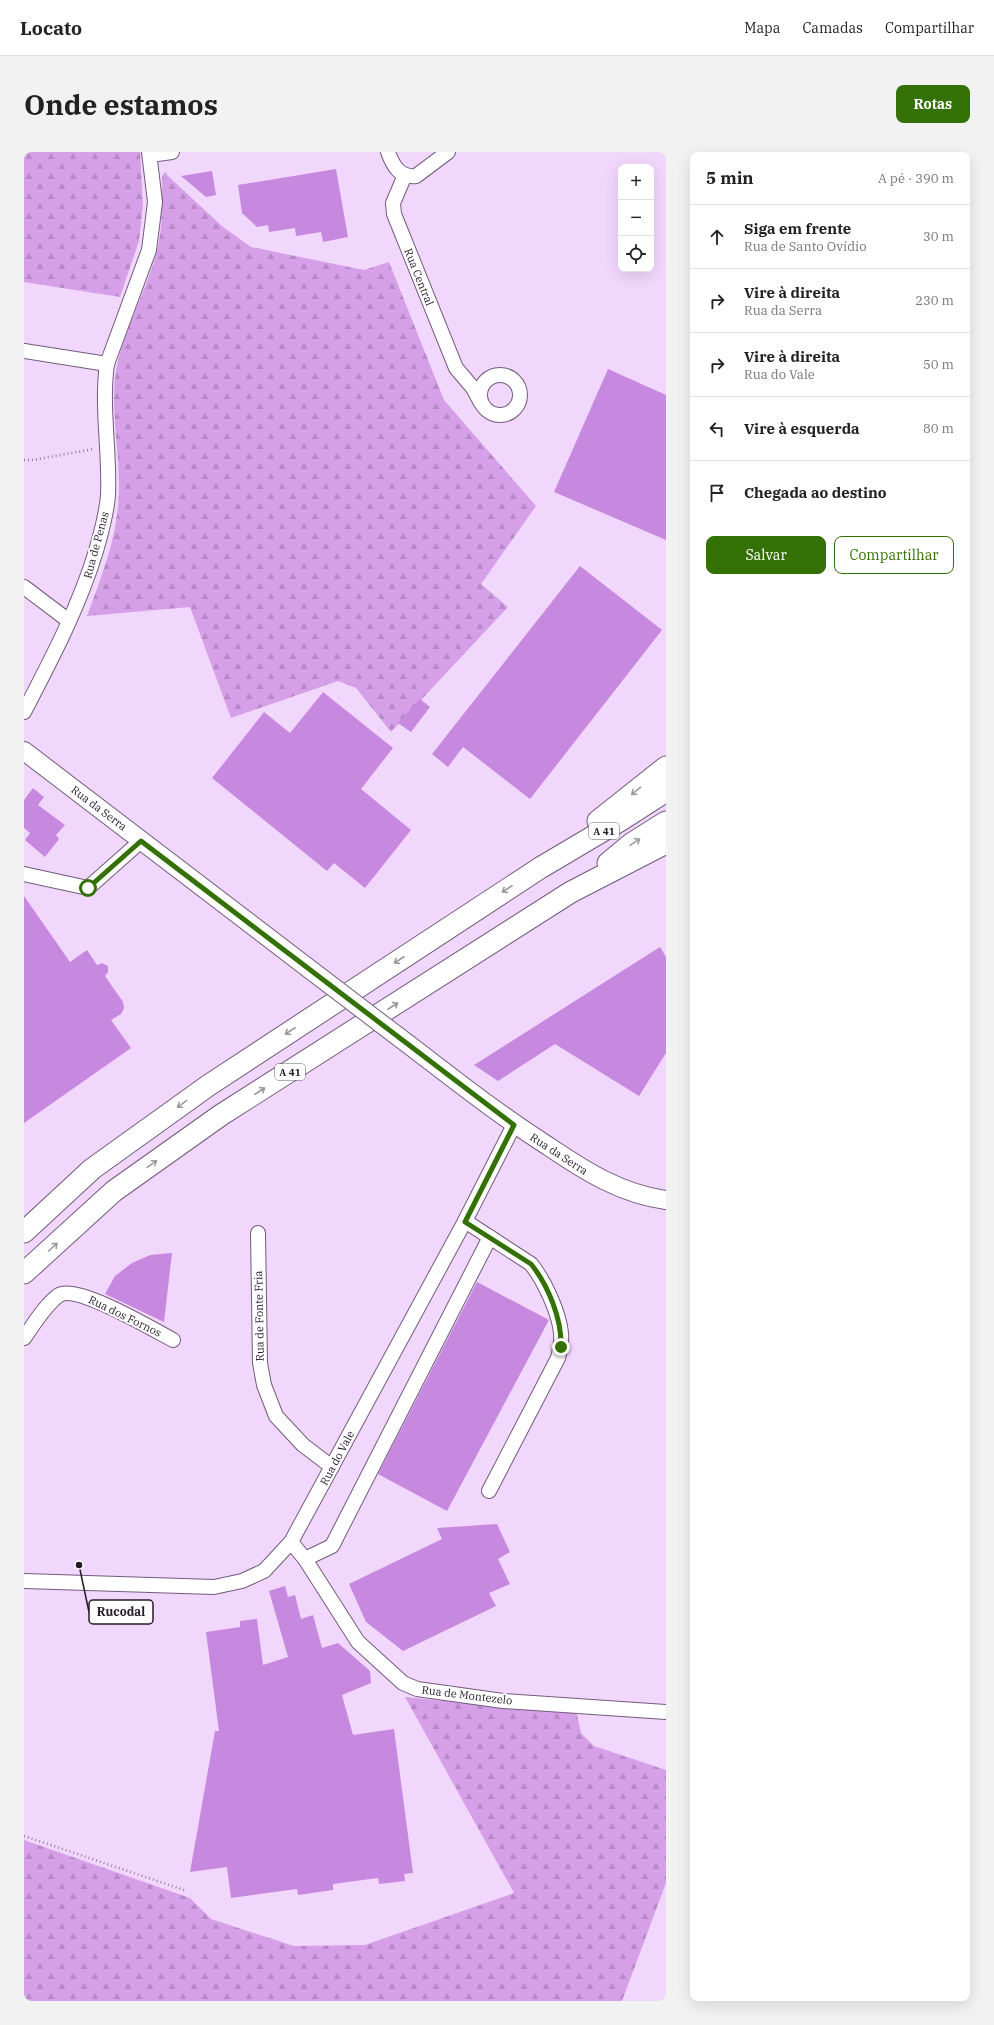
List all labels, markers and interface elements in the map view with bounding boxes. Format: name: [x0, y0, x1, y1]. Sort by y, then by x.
text: Locato: [20, 16, 82, 40]
text: Mapa: [744, 19, 780, 37]
text: Camadas: [802, 19, 863, 37]
text: Compartilhar: [885, 19, 974, 37]
button: Rotas: [896, 85, 970, 123]
text: Onde estamos: [24, 86, 218, 123]
map controls: [618, 164, 654, 272]
button: +: [618, 164, 654, 200]
text: 5 min: [706, 167, 754, 189]
text: A pé · 390 m: [878, 170, 954, 187]
button: −: [618, 200, 654, 236]
text: Siga em frente: [744, 219, 851, 238]
icon: ahead: [706, 226, 728, 248]
text: 30 m: [923, 228, 954, 245]
button: locate: [618, 236, 654, 272]
text: Rua de Santo Ovídio: [744, 238, 867, 255]
street label: Rua Central: [401, 246, 437, 308]
text: Vire à direita: [744, 283, 840, 302]
icon: right: [706, 290, 728, 312]
text: 230 m: [915, 292, 954, 309]
text: Rua da Serra: [744, 302, 822, 319]
text: Vire à direita: [744, 347, 840, 366]
icon: right: [706, 354, 728, 376]
text: 50 m: [923, 356, 954, 373]
text: Rua do Vale: [744, 366, 815, 383]
icon: left: [706, 418, 728, 440]
text: Vire à esquerda: [744, 419, 860, 438]
text: 80 m: [923, 420, 954, 437]
icon: arrive: [706, 482, 728, 504]
text: Chegada ao destino: [744, 483, 887, 502]
street label: Rua de Penas: [80, 510, 112, 580]
button: Salvar: [706, 536, 826, 574]
button: Compartilhar: [834, 536, 954, 574]
street label: Rua da Serra: [68, 783, 130, 833]
one-way arrow: [630, 787, 641, 795]
road number: A 41: [589, 823, 619, 839]
one-way arrow: [629, 838, 640, 846]
route start: [79, 879, 97, 897]
one-way arrow: [502, 885, 513, 893]
one-way arrow: [393, 956, 404, 964]
one-way arrow: [387, 1001, 399, 1009]
one-way arrow: [284, 1028, 296, 1036]
road number: A 41: [275, 1064, 305, 1080]
one-way arrow: [254, 1086, 266, 1094]
one-way arrow: [176, 1100, 187, 1108]
street label: Rua da Serra: [527, 1130, 591, 1178]
one-way arrow: [147, 1160, 158, 1168]
one-way arrow: [48, 1242, 58, 1252]
street label: Rua de Fonte Fria: [251, 1270, 267, 1362]
street label: Rua dos Fornos: [86, 1292, 164, 1340]
route end: [552, 1338, 570, 1356]
street label: Rua do Vale: [317, 1428, 357, 1488]
callout: Rucodal: [89, 1600, 153, 1624]
text: Rucodal: [97, 1604, 145, 1619]
street label: Rua de Montezelo: [421, 1682, 513, 1708]

